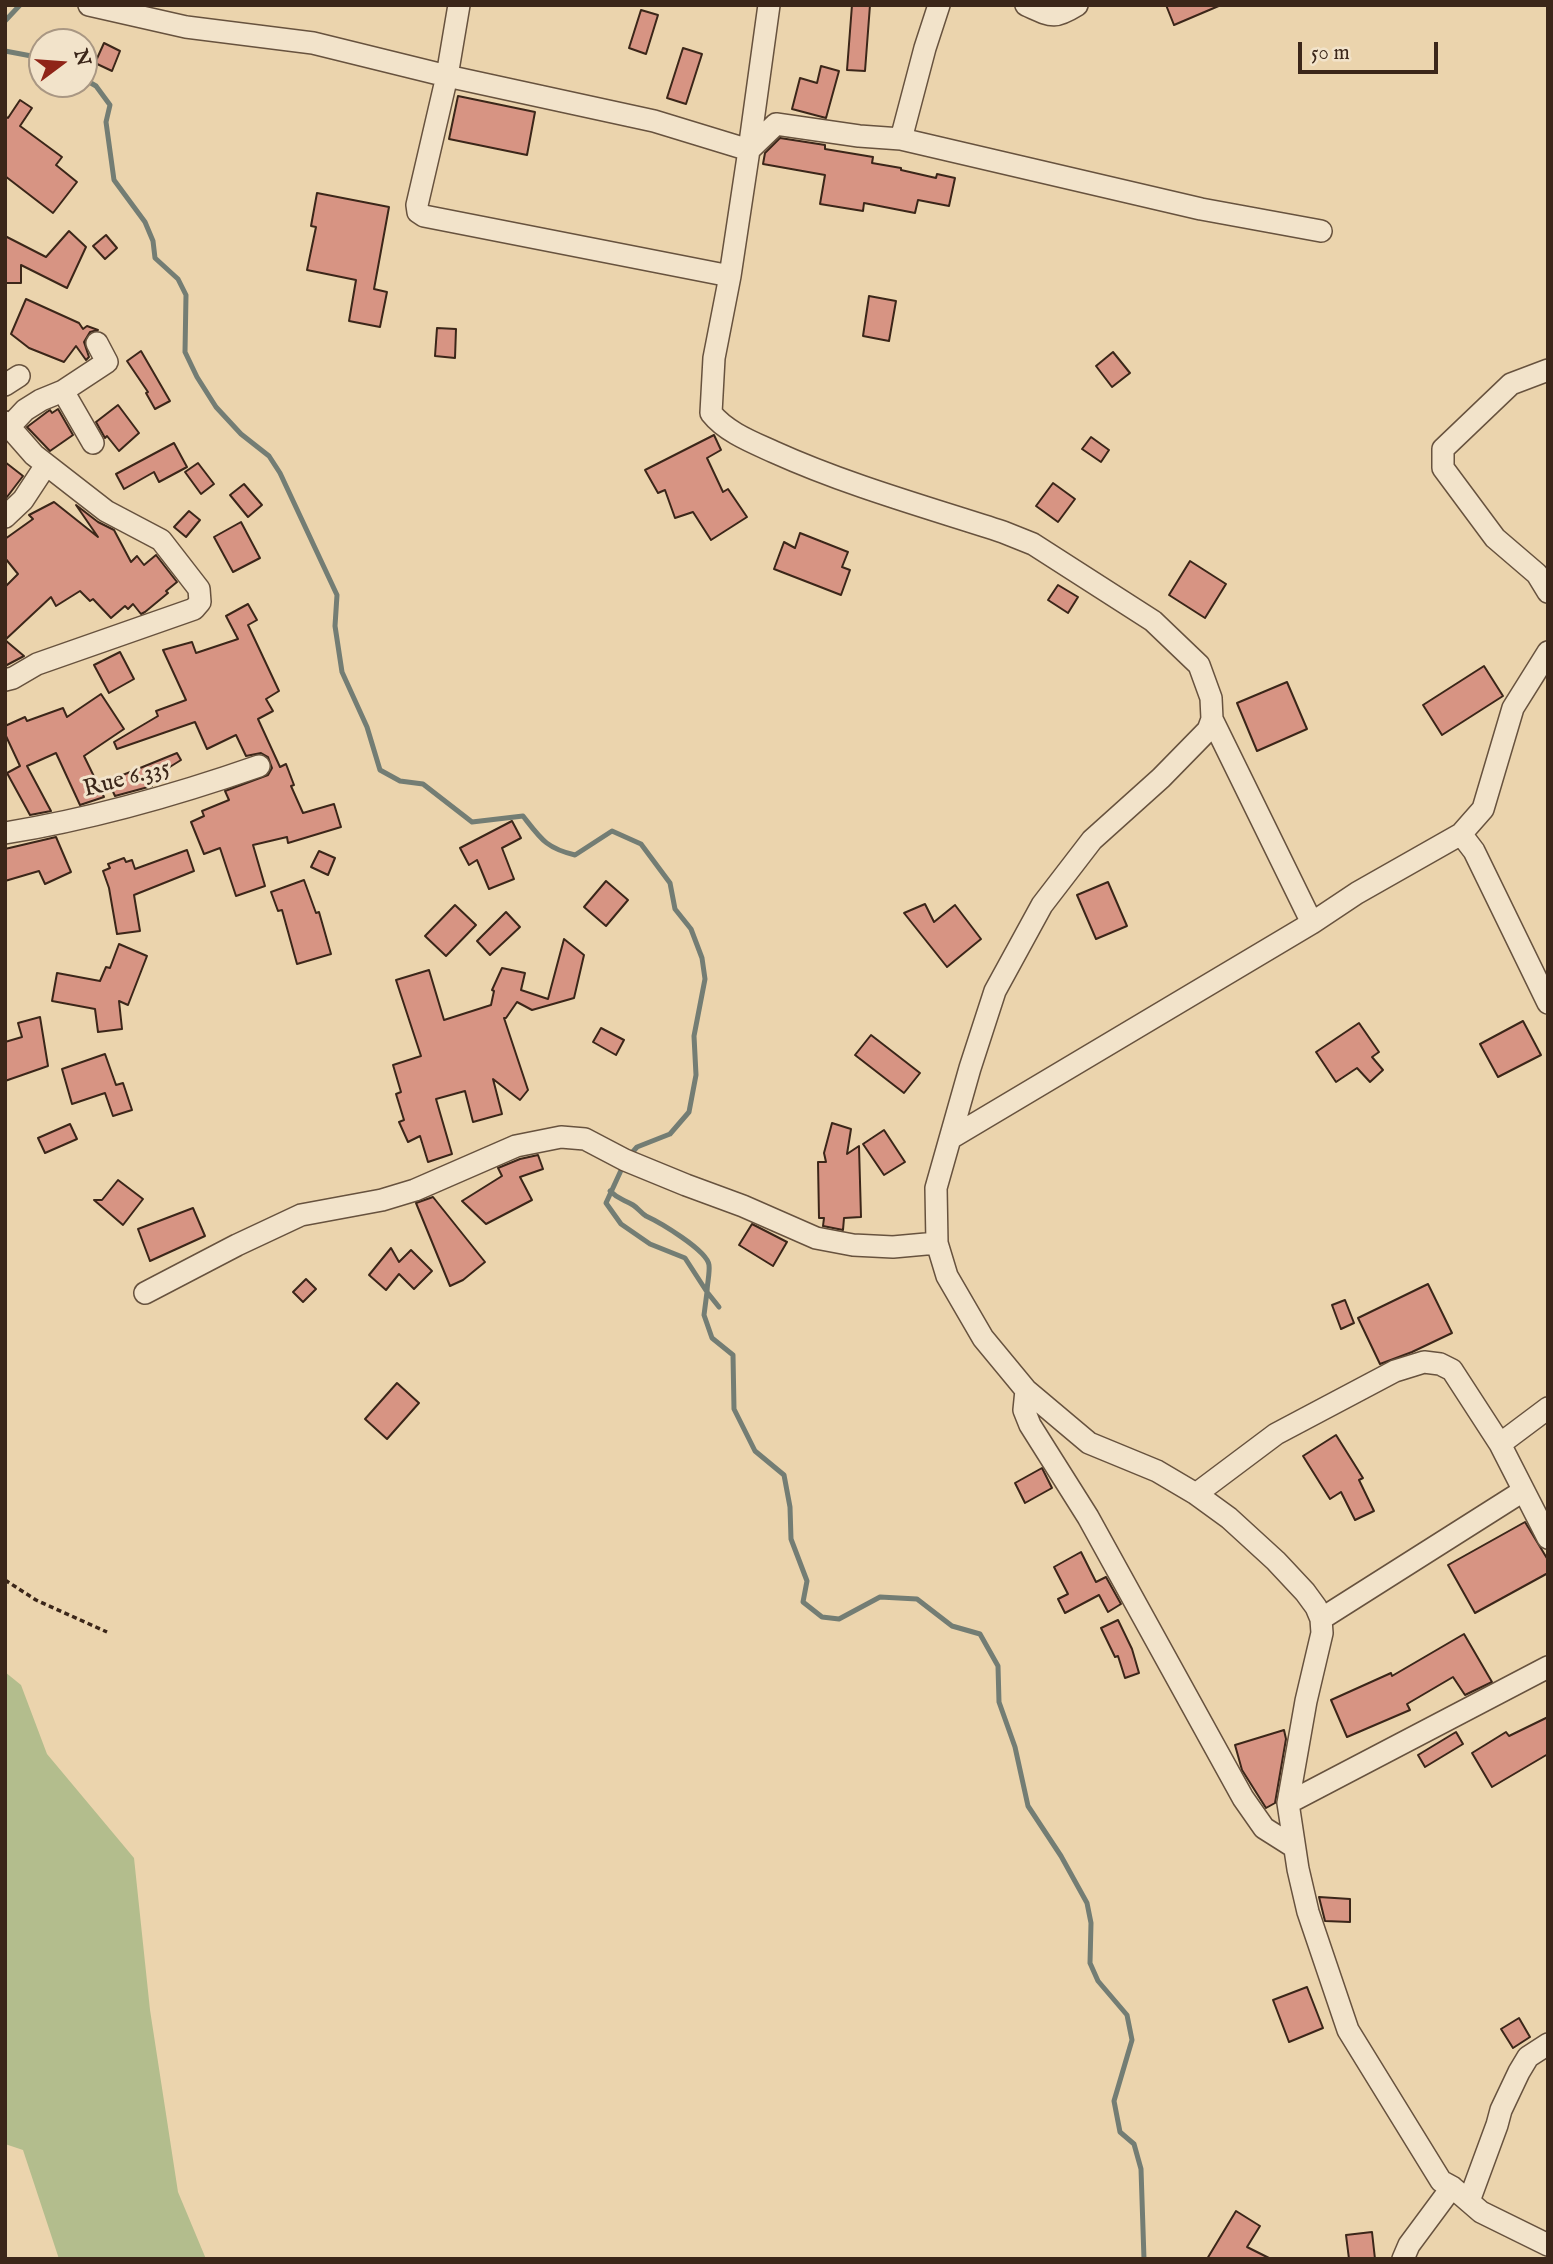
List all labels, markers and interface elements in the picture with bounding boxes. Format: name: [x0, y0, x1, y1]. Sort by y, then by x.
north arrow: [28, 28, 98, 98]
scale bar: [1301, 28, 1441, 72]
text: 50 m: [1311, 40, 1350, 67]
text: N: [67, 47, 95, 69]
street label: Rue 6.335: [80, 755, 174, 805]

